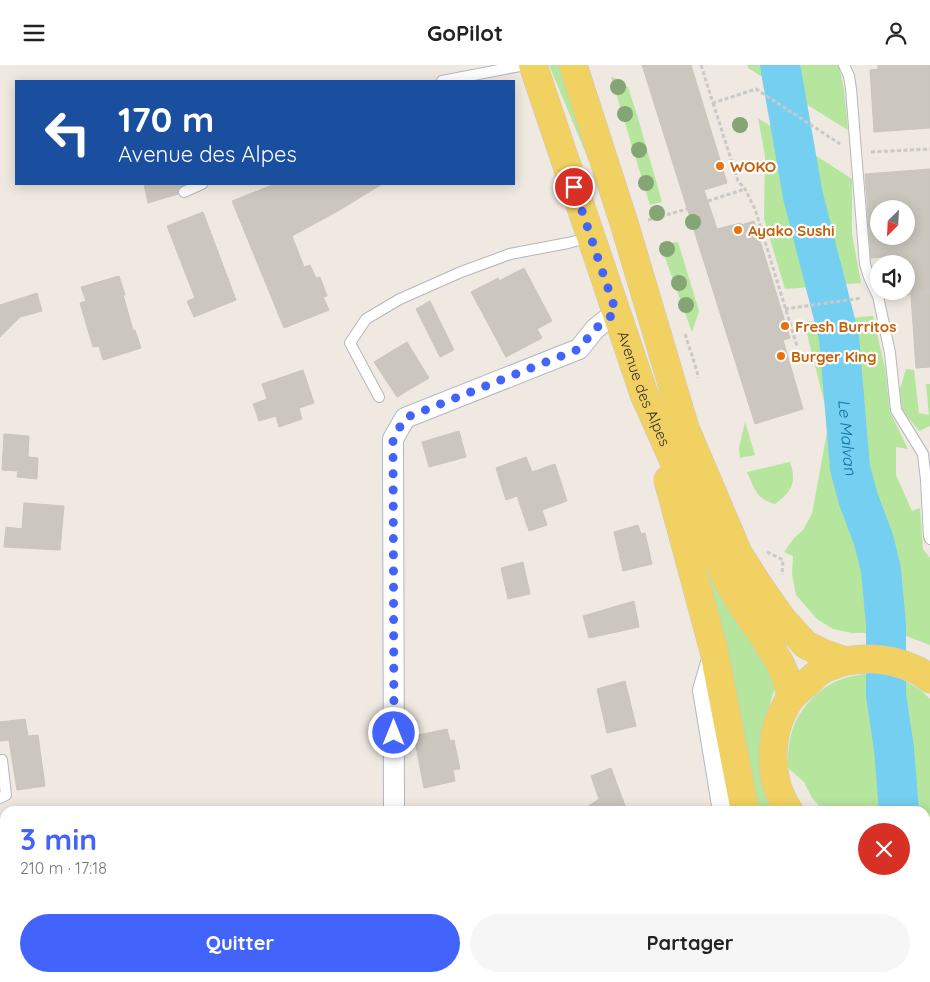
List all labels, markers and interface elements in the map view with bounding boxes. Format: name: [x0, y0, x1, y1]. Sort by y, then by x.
icon: menu: [20, 19, 48, 47]
text: GoPilot: [427, 19, 503, 47]
icon: person: [882, 19, 910, 47]
text: 170 m: [118, 97, 214, 141]
icon: left: [35, 100, 100, 165]
text: Avenue des Alpes: [118, 140, 297, 168]
place label: WOKO: [730, 157, 776, 176]
marker: WOKO: [714, 160, 726, 172]
pin: [553, 166, 595, 208]
icon: arrive: [560, 173, 588, 201]
north arrow: [870, 200, 915, 245]
map controls: [870, 200, 915, 300]
place label: Ayako Sushi: [748, 221, 835, 240]
marker: Ayako Sushi: [732, 224, 744, 236]
button: sound: [870, 255, 915, 300]
place label: Fresh Burritos: [795, 317, 896, 336]
marker: Fresh Burritos: [779, 320, 791, 332]
street label: Avenue des Alpes: [614, 328, 675, 449]
place label: Burger King: [791, 347, 877, 366]
marker: Burger King: [775, 350, 787, 362]
water label: Le Malvan: [834, 399, 862, 478]
position arrow: [367, 706, 419, 758]
text: 3 min: [20, 820, 97, 858]
button: close: [858, 823, 910, 875]
text: 210 m · 17:18: [20, 858, 107, 878]
button: Quitter: [20, 914, 460, 972]
button: Partager: [470, 914, 910, 972]

